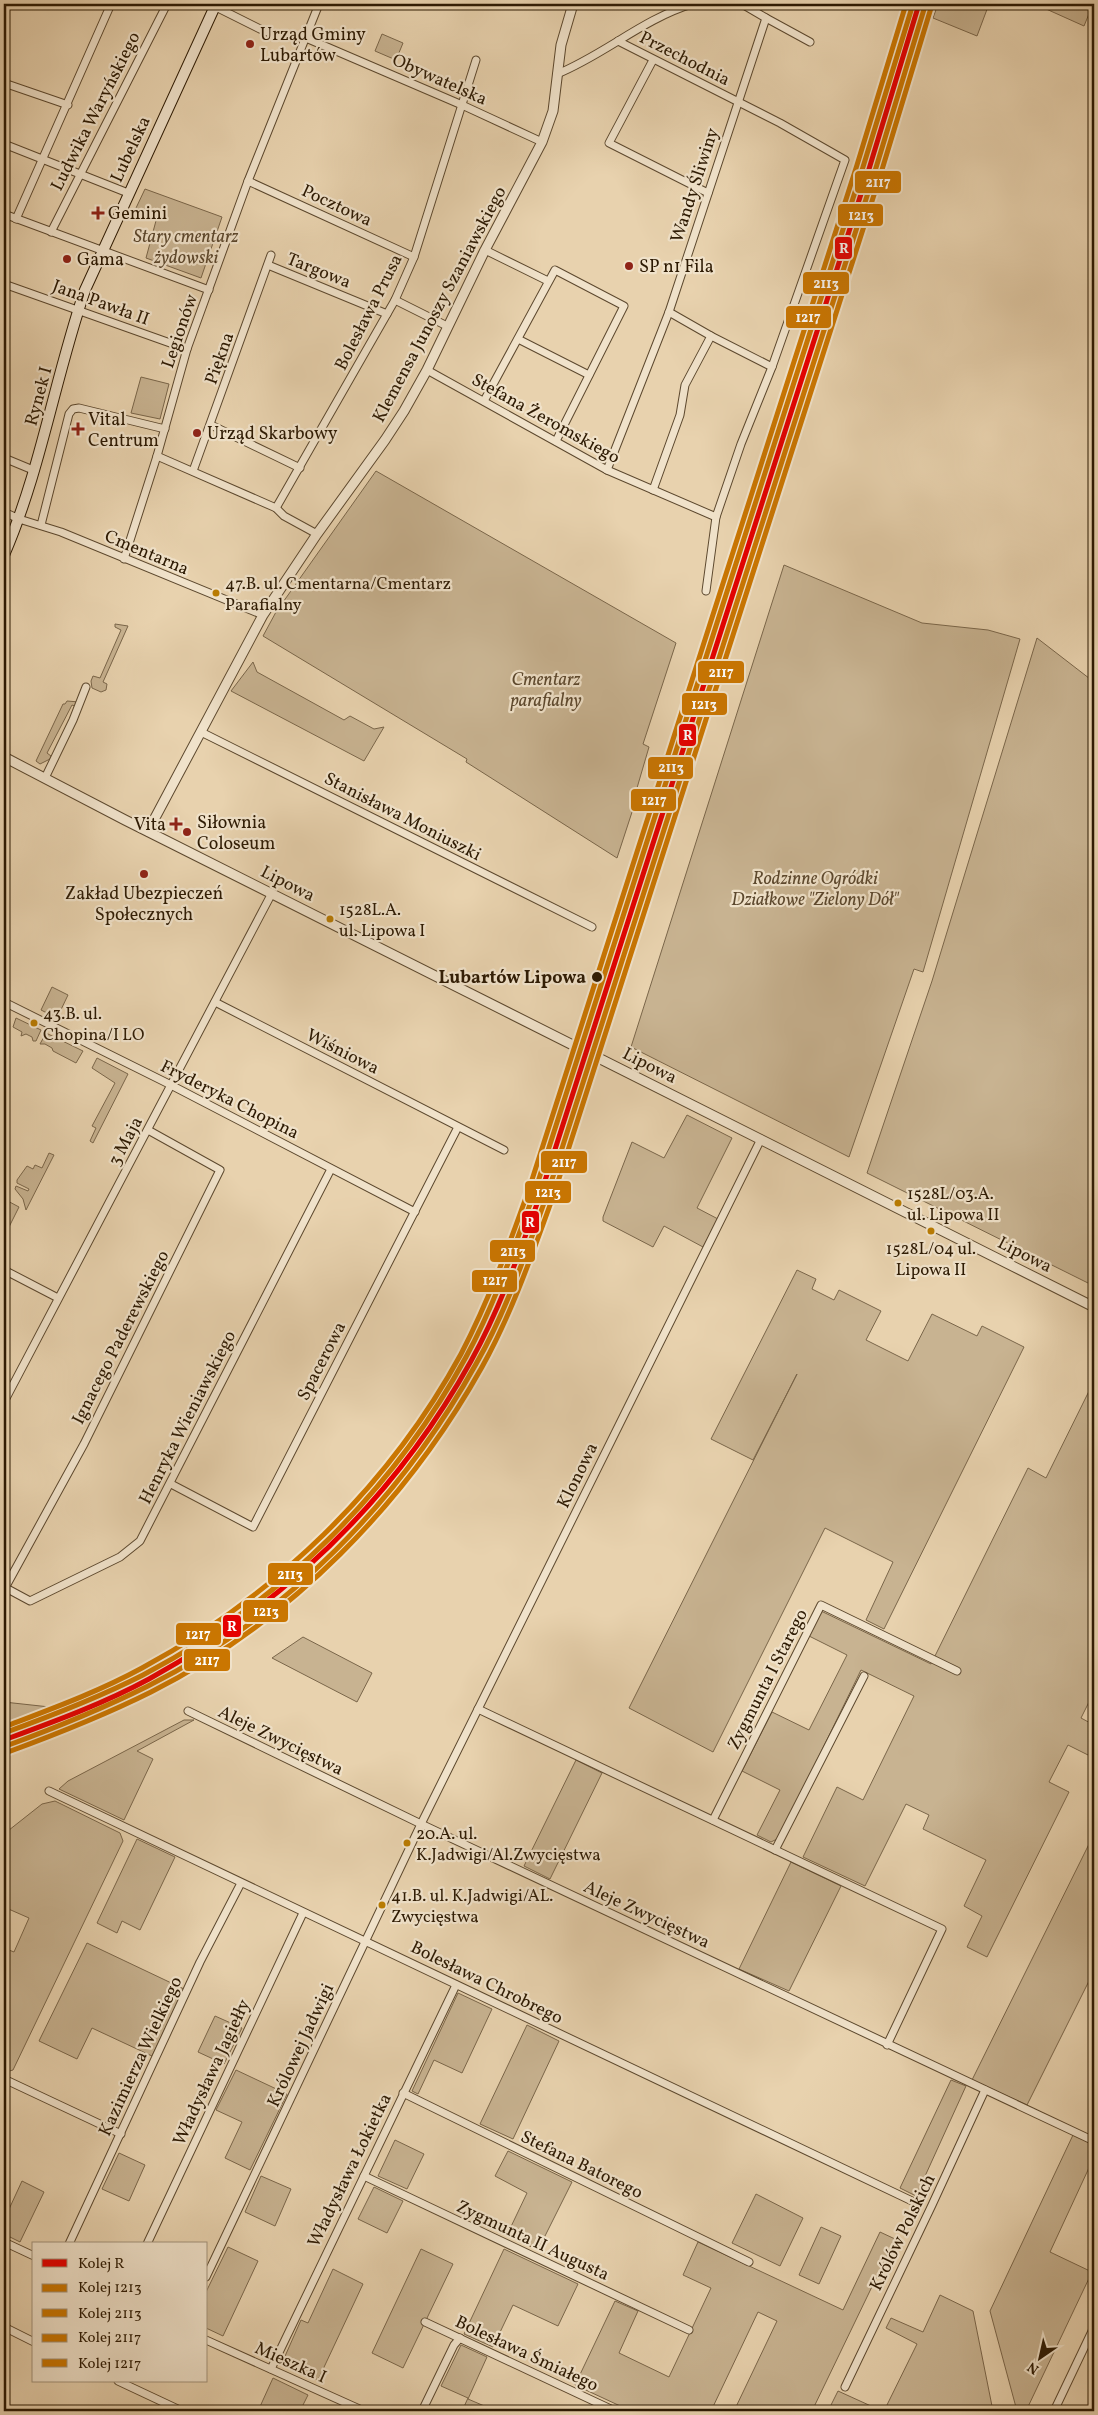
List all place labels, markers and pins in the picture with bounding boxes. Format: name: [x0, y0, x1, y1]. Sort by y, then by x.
place label: Urząd Gminy Lubartów: [260, 23, 366, 69]
marker: Urząd Gminy Lubartów: [244, 38, 256, 50]
place label: Gemini: [108, 202, 167, 227]
marker: Gemini: [92, 207, 104, 219]
place label: Gama: [77, 248, 124, 273]
marker: Gama: [61, 253, 73, 265]
place label: SP n1 Fila: [639, 255, 714, 280]
marker: SP n1 Fila: [623, 260, 635, 272]
place label: Vital Centrum: [88, 408, 159, 454]
place label: Urząd Skarbowy: [207, 422, 338, 447]
marker: Vital Centrum: [72, 423, 84, 435]
marker: Urząd Skarbowy: [191, 427, 203, 439]
place label: 47.B. ul. Cmentarna/Cmentarz Parafialny: [225, 573, 451, 617]
marker: 47.B. ul. Cmentarna/Cmentarz Parafialny: [211, 588, 221, 598]
place label: Siłownia Coloseum: [197, 811, 275, 857]
place label: Vita: [134, 813, 166, 838]
marker: Vita: [170, 818, 182, 830]
marker: Siłownia Coloseum: [181, 826, 193, 838]
marker: Zakład Ubezpieczeń Społecznych: [138, 868, 150, 880]
place label: Zakład Ubezpieczeń Społecznych: [65, 882, 223, 928]
place label: 1528L.A. ul. Lipowa I: [339, 899, 425, 943]
marker: 1528L.A. ul. Lipowa I: [325, 914, 335, 924]
place label: Lubartów Lipowa: [438, 966, 586, 991]
marker: Lubartów Lipowa: [590, 970, 604, 984]
place label: 43.B. ul. Chopina/I LO: [43, 1003, 144, 1047]
marker: 43.B. ul. Chopina/I LO: [29, 1018, 39, 1028]
place label: 1528L/03.A. ul. Lipowa II: [907, 1183, 999, 1227]
marker: 1528L/03.A. ul. Lipowa II: [893, 1198, 903, 1208]
marker: 1528L/04 ul. Lipowa II: [926, 1226, 936, 1236]
place label: 1528L/04 ul. Lipowa II: [886, 1238, 976, 1282]
place label: 20.A. ul. K.Jadwigi/Al.Zwycięstwa: [416, 1823, 601, 1867]
marker: 20.A. ul. K.Jadwigi/Al.Zwycięstwa: [402, 1838, 412, 1848]
place label: 41.B. ul. K.Jadwigi/AL. Zwycięstwa: [391, 1885, 553, 1929]
marker: 41.B. ul. K.Jadwigi/AL. Zwycięstwa: [377, 1900, 387, 1910]

